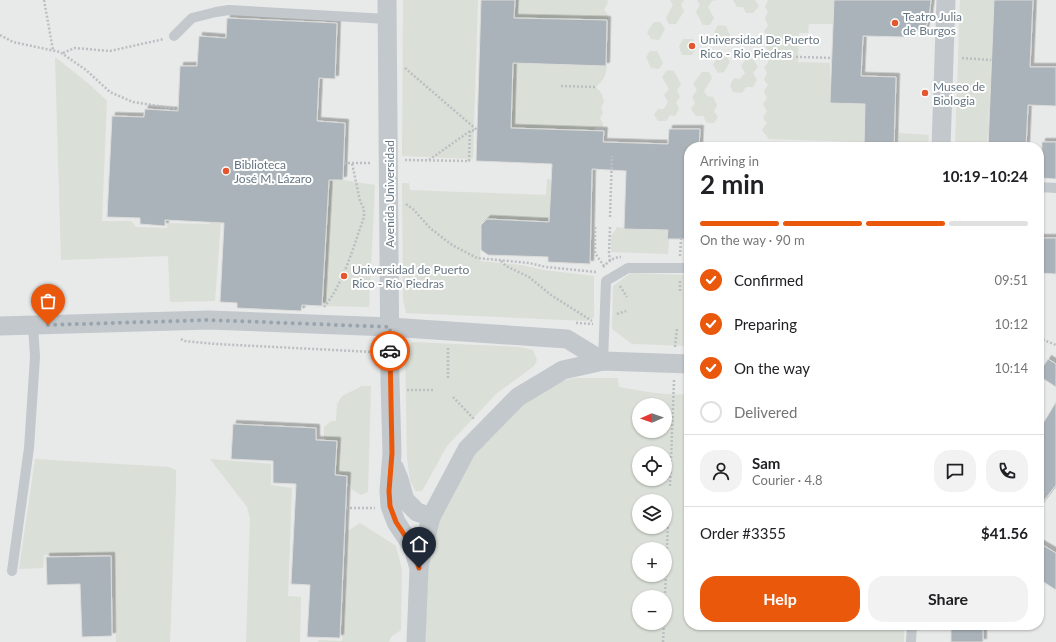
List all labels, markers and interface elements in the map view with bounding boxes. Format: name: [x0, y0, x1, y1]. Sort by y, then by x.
place label: Teatro Julia de Burgos: [903, 9, 962, 38]
marker: Teatro Julia de Burgos: [890, 18, 900, 28]
place label: Universidad De Puerto Rico - Rio Piedras: [700, 32, 820, 61]
marker: Universidad De Puerto Rico - Rio Piedras: [687, 41, 697, 51]
place label: Museo de Biologia: [933, 79, 985, 108]
marker: Museo de Biologia: [920, 88, 930, 98]
street label: Avenida Universidad: [382, 140, 397, 248]
text: Arriving in: [700, 153, 759, 169]
place label: Biblioteca José M. Lázaro: [234, 157, 312, 186]
marker: Biblioteca José M. Lázaro: [221, 166, 231, 176]
text: 10:19–10:24: [942, 167, 1028, 185]
text: 2 min: [700, 168, 764, 200]
text: On the way · 90 m: [700, 232, 805, 248]
place label: Universidad de Puerto Rico - Río Piedras: [352, 262, 469, 291]
icon: check: [700, 269, 722, 291]
marker: Universidad de Puerto Rico - Río Piedras: [339, 271, 349, 281]
text: Confirmed: [734, 271, 803, 289]
text: 09:51: [995, 272, 1028, 288]
pin: [31, 284, 65, 325]
icon: bag: [37, 290, 59, 312]
icon: check: [700, 313, 722, 335]
text: Preparing: [734, 315, 797, 333]
text: 10:12: [995, 316, 1028, 332]
courier: [370, 331, 410, 371]
icon: car: [379, 340, 401, 362]
icon: check: [700, 357, 722, 379]
text: On the way: [734, 359, 810, 377]
text: 10:14: [995, 360, 1028, 376]
north arrow: [632, 398, 672, 438]
map controls: [632, 398, 672, 630]
text: Delivered: [734, 403, 797, 421]
button: locate: [632, 446, 672, 486]
button: person: [700, 450, 742, 492]
button: chat: [934, 450, 976, 492]
button: phone: [986, 450, 1028, 492]
text: Sam: [752, 454, 780, 472]
text: Courier · 4.8: [752, 472, 823, 488]
button: layers: [632, 494, 672, 534]
text: Order #3355: [700, 524, 786, 542]
text: $41.56: [981, 524, 1028, 542]
pin: [402, 527, 436, 568]
icon: home: [408, 533, 430, 555]
button: +: [632, 542, 672, 582]
button: Help: [700, 576, 860, 622]
button: Share: [868, 576, 1028, 622]
button: −: [632, 590, 672, 630]

